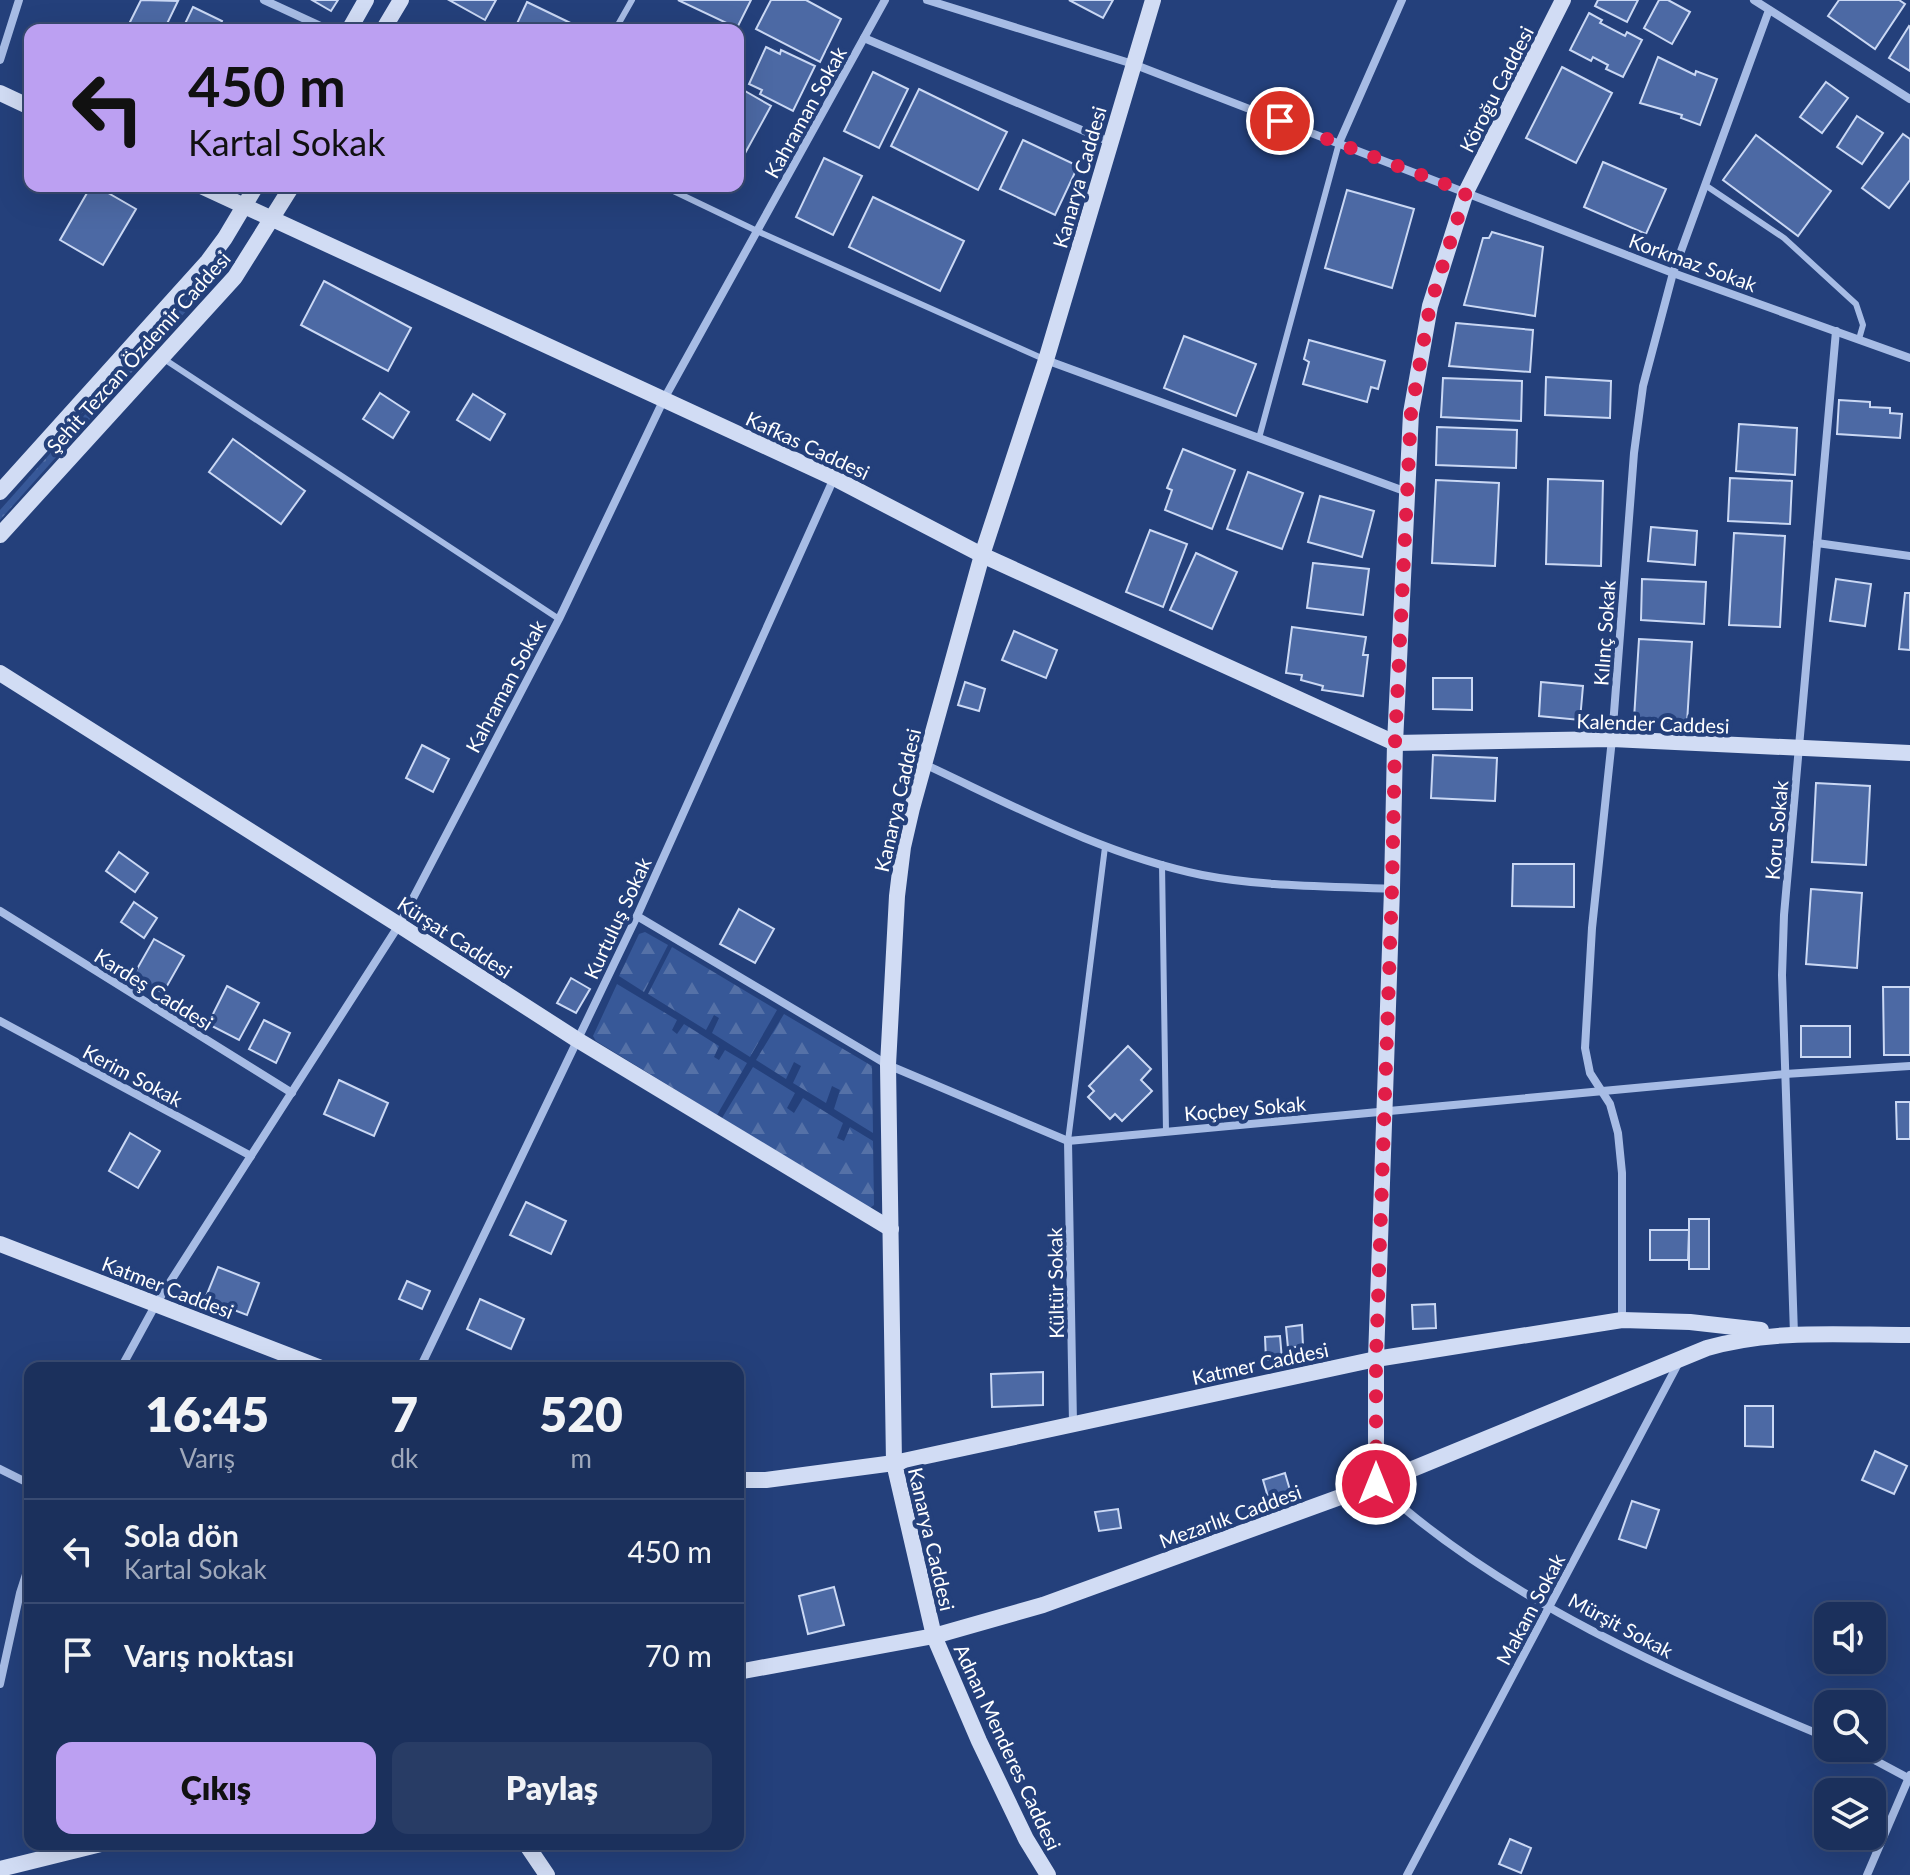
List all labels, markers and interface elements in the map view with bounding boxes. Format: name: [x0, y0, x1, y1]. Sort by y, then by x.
street label: Köroğu Caddesi: [1454, 22, 1538, 156]
street label: Kahraman Sokak: [759, 41, 851, 182]
text: 450 m: [188, 52, 346, 119]
icon: left: [56, 56, 160, 160]
pin: [1246, 87, 1314, 155]
icon: arrive: [1258, 99, 1302, 143]
street label: Kanarya Caddesi: [1047, 103, 1111, 251]
text: Kartal Sokak: [188, 120, 386, 164]
street label: Korkmaz Sokak: [1626, 228, 1761, 297]
street label: Şehit Tezcan Özdemir Caddesi: [41, 246, 235, 458]
street label: Kafkas Caddesi: [742, 406, 874, 484]
street label: Kılınç Sokak: [1588, 579, 1620, 687]
street label: Kahraman Sokak: [460, 615, 550, 756]
street label: Kalender Caddesi: [1576, 708, 1730, 738]
street label: Kanarya Caddesi: [869, 726, 925, 874]
street label: Koru Sokak: [1760, 778, 1792, 881]
street label: Kurtuluş Sokak: [578, 853, 656, 983]
street label: Kürşat Caddesi: [393, 891, 517, 983]
street label: Kardeş Caddesi: [90, 943, 218, 1035]
street label: Kerim Sokak: [79, 1039, 188, 1112]
street label: Koçbey Sokak: [1183, 1091, 1308, 1125]
street label: Kültür Sokak: [1042, 1226, 1068, 1339]
street label: Katmer Caddesi: [99, 1251, 237, 1323]
street label: Katmer Caddesi: [1190, 1337, 1330, 1389]
text: 16:45: [145, 1385, 269, 1442]
text: 7: [390, 1385, 418, 1442]
text: 520: [539, 1385, 623, 1442]
text: Varış: [179, 1442, 235, 1474]
text: dk: [390, 1442, 418, 1474]
text: m: [570, 1442, 592, 1474]
position arrow: [1334, 1442, 1418, 1526]
street label: Kanarya Caddesi: [904, 1465, 960, 1613]
street label: Mezarlık Caddesi: [1156, 1479, 1304, 1553]
text: Sola dön: [124, 1517, 239, 1553]
icon: left: [56, 1529, 100, 1573]
text: 450 m: [627, 1533, 712, 1569]
street label: Makam Sokak: [1491, 1549, 1570, 1669]
text: Kartal Sokak: [124, 1553, 267, 1585]
street label: Mürşit Sokak: [1565, 1587, 1678, 1663]
map controls: [1814, 1602, 1886, 1850]
button: sound: [1814, 1602, 1886, 1674]
icon: arrive: [56, 1633, 100, 1677]
text: Varış noktası: [124, 1637, 295, 1673]
text: 70 m: [645, 1637, 712, 1673]
street label: Adnan Menderes Caddesi: [950, 1640, 1066, 1854]
button: search: [1814, 1690, 1886, 1762]
button: Çıkış: [56, 1742, 376, 1834]
button: Paylaş: [392, 1742, 712, 1834]
button: layers: [1814, 1778, 1886, 1850]

